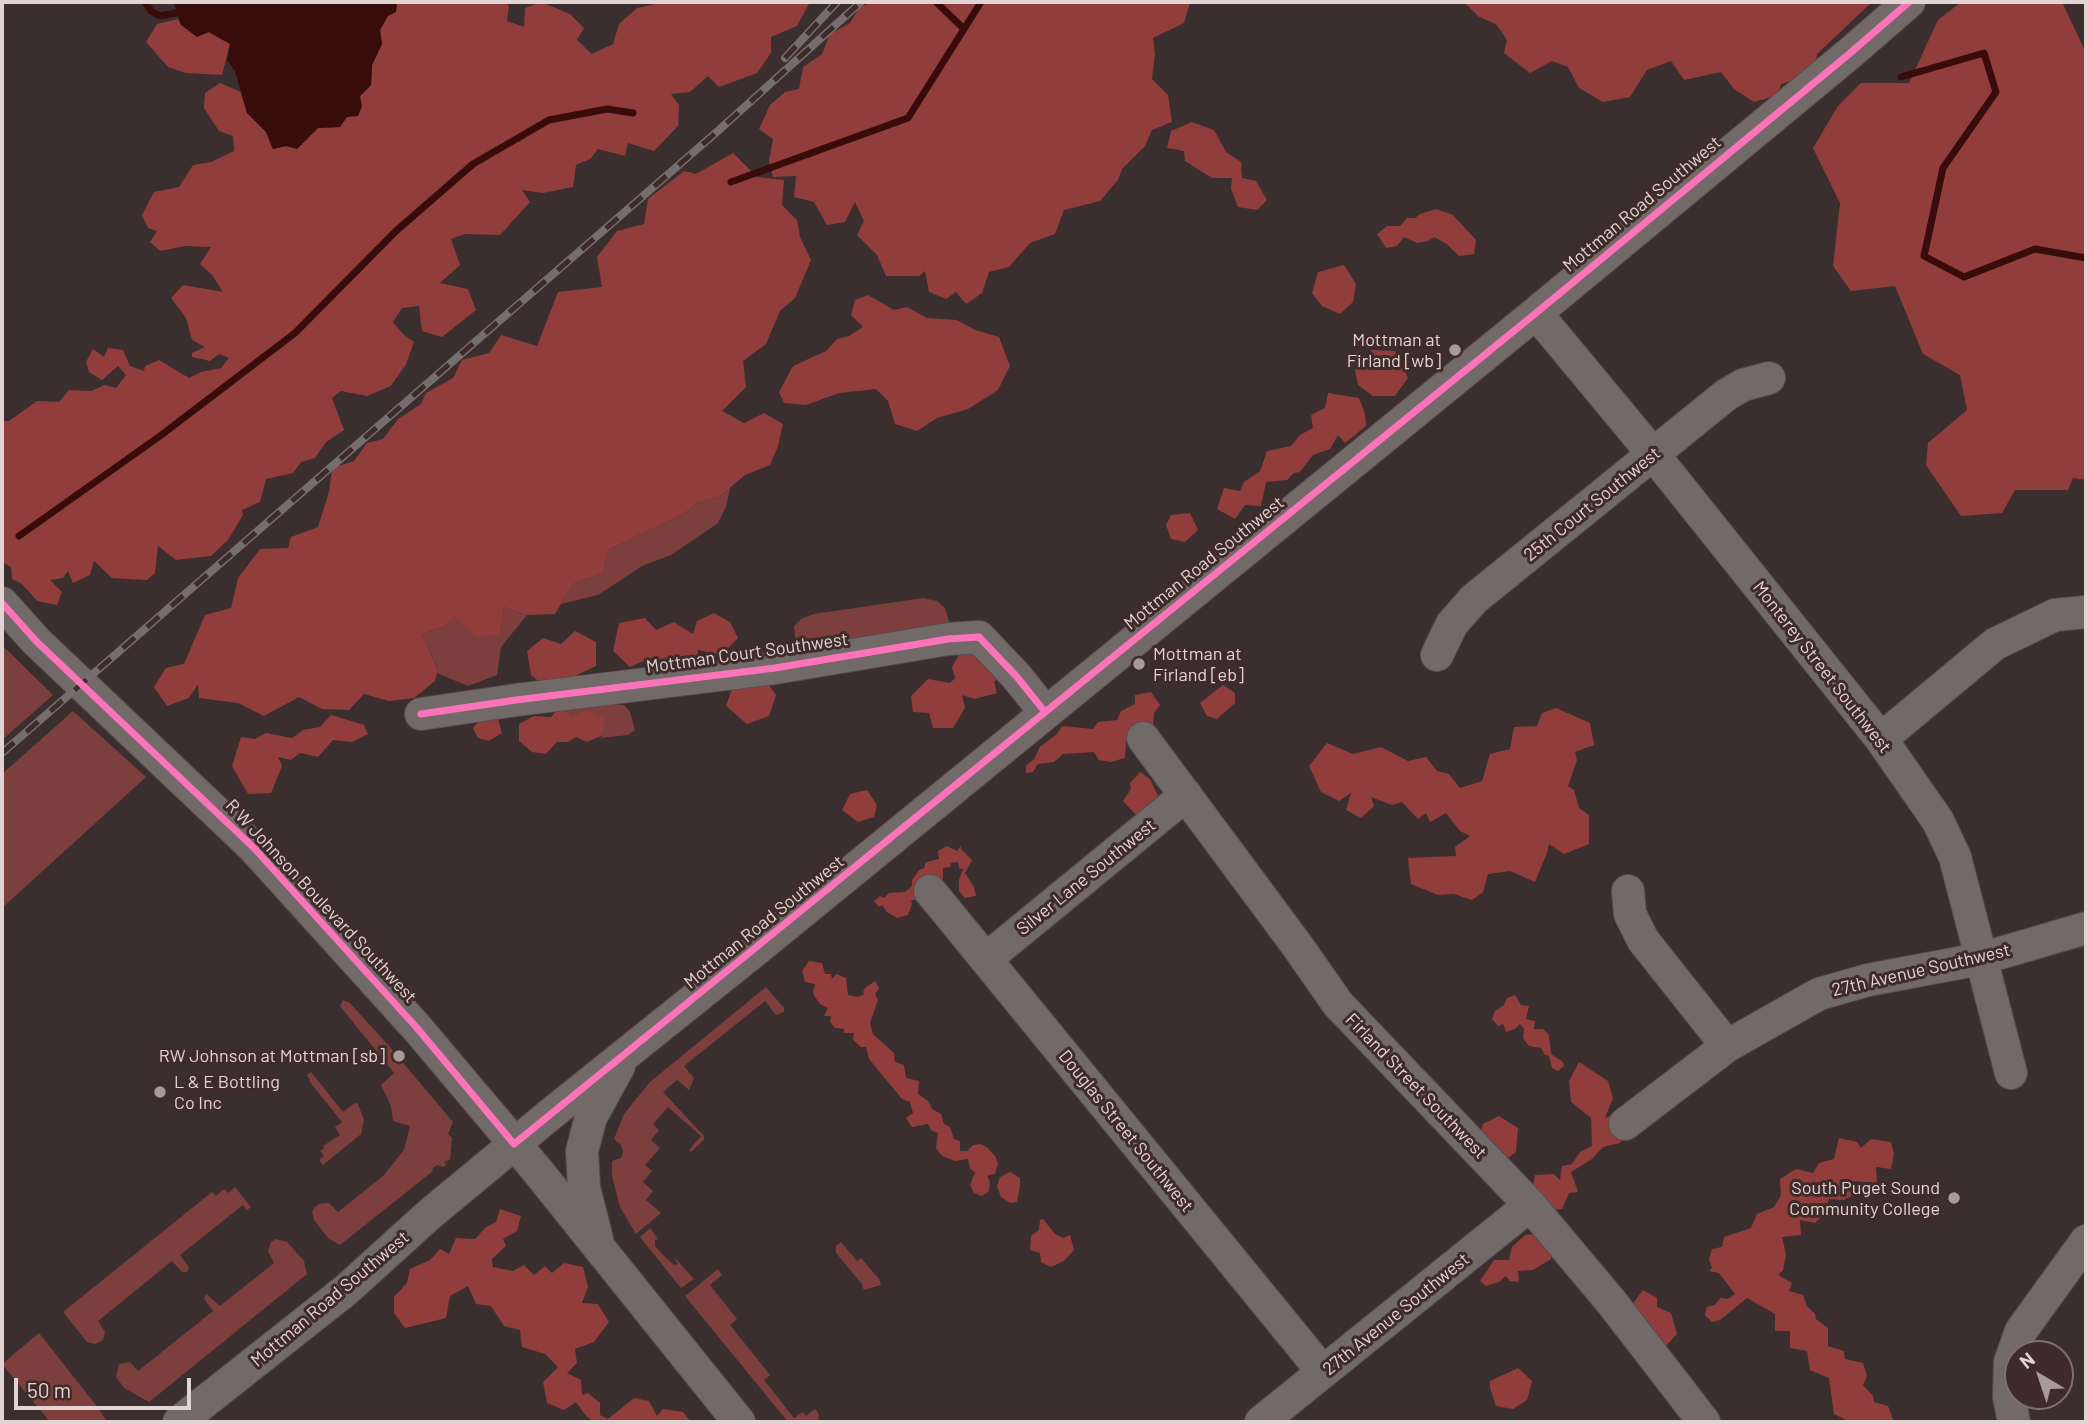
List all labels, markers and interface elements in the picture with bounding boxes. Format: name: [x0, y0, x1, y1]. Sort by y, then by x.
street label: Mottman Road Southwest: [1559, 132, 1725, 276]
place label: Mottman at Firland [wb]: [1347, 329, 1441, 372]
marker: Mottman at Firland [wb]: [1447, 342, 1463, 358]
street label: 25th Court Southwest: [1519, 442, 1665, 566]
street label: Mottman Road Southwest: [1120, 492, 1288, 634]
street label: Monterey Street Southwest: [1748, 577, 1896, 757]
street label: Mottman Court Southwest: [645, 628, 849, 678]
place label: Mottman at Firland [eb]: [1153, 643, 1244, 686]
marker: Mottman at Firland [eb]: [1131, 656, 1147, 672]
street label: R W Johnson Boulevard Southwest: [221, 795, 421, 1007]
street label: Silver Lane Southwest: [1012, 814, 1160, 940]
street label: Mottman Road Southwest: [680, 851, 848, 993]
street label: 27th Avenue Southwest: [1830, 939, 2012, 1001]
street label: Firland Street Southwest: [1341, 1009, 1491, 1163]
place label: RW Johnson at Mottman [sb]: [159, 1045, 385, 1067]
street label: Douglas Street Southwest: [1054, 1046, 1198, 1216]
marker: RW Johnson at Mottman [sb]: [391, 1048, 407, 1064]
place label: L & E Bottling Co Inc: [174, 1071, 280, 1114]
marker: L & E Bottling Co Inc: [152, 1084, 168, 1100]
place label: South Puget Sound Community College: [1789, 1177, 1940, 1220]
marker: South Puget Sound Community College: [1946, 1190, 1962, 1206]
street label: Mottman Road Southwest: [247, 1227, 413, 1371]
street label: 27th Avenue Southwest: [1318, 1248, 1474, 1380]
north arrow: [2004, 1340, 2074, 1410]
text: N: [2015, 1347, 2039, 1373]
scale bar: [18, 1364, 194, 1408]
text: 50 m: [27, 1377, 71, 1402]

